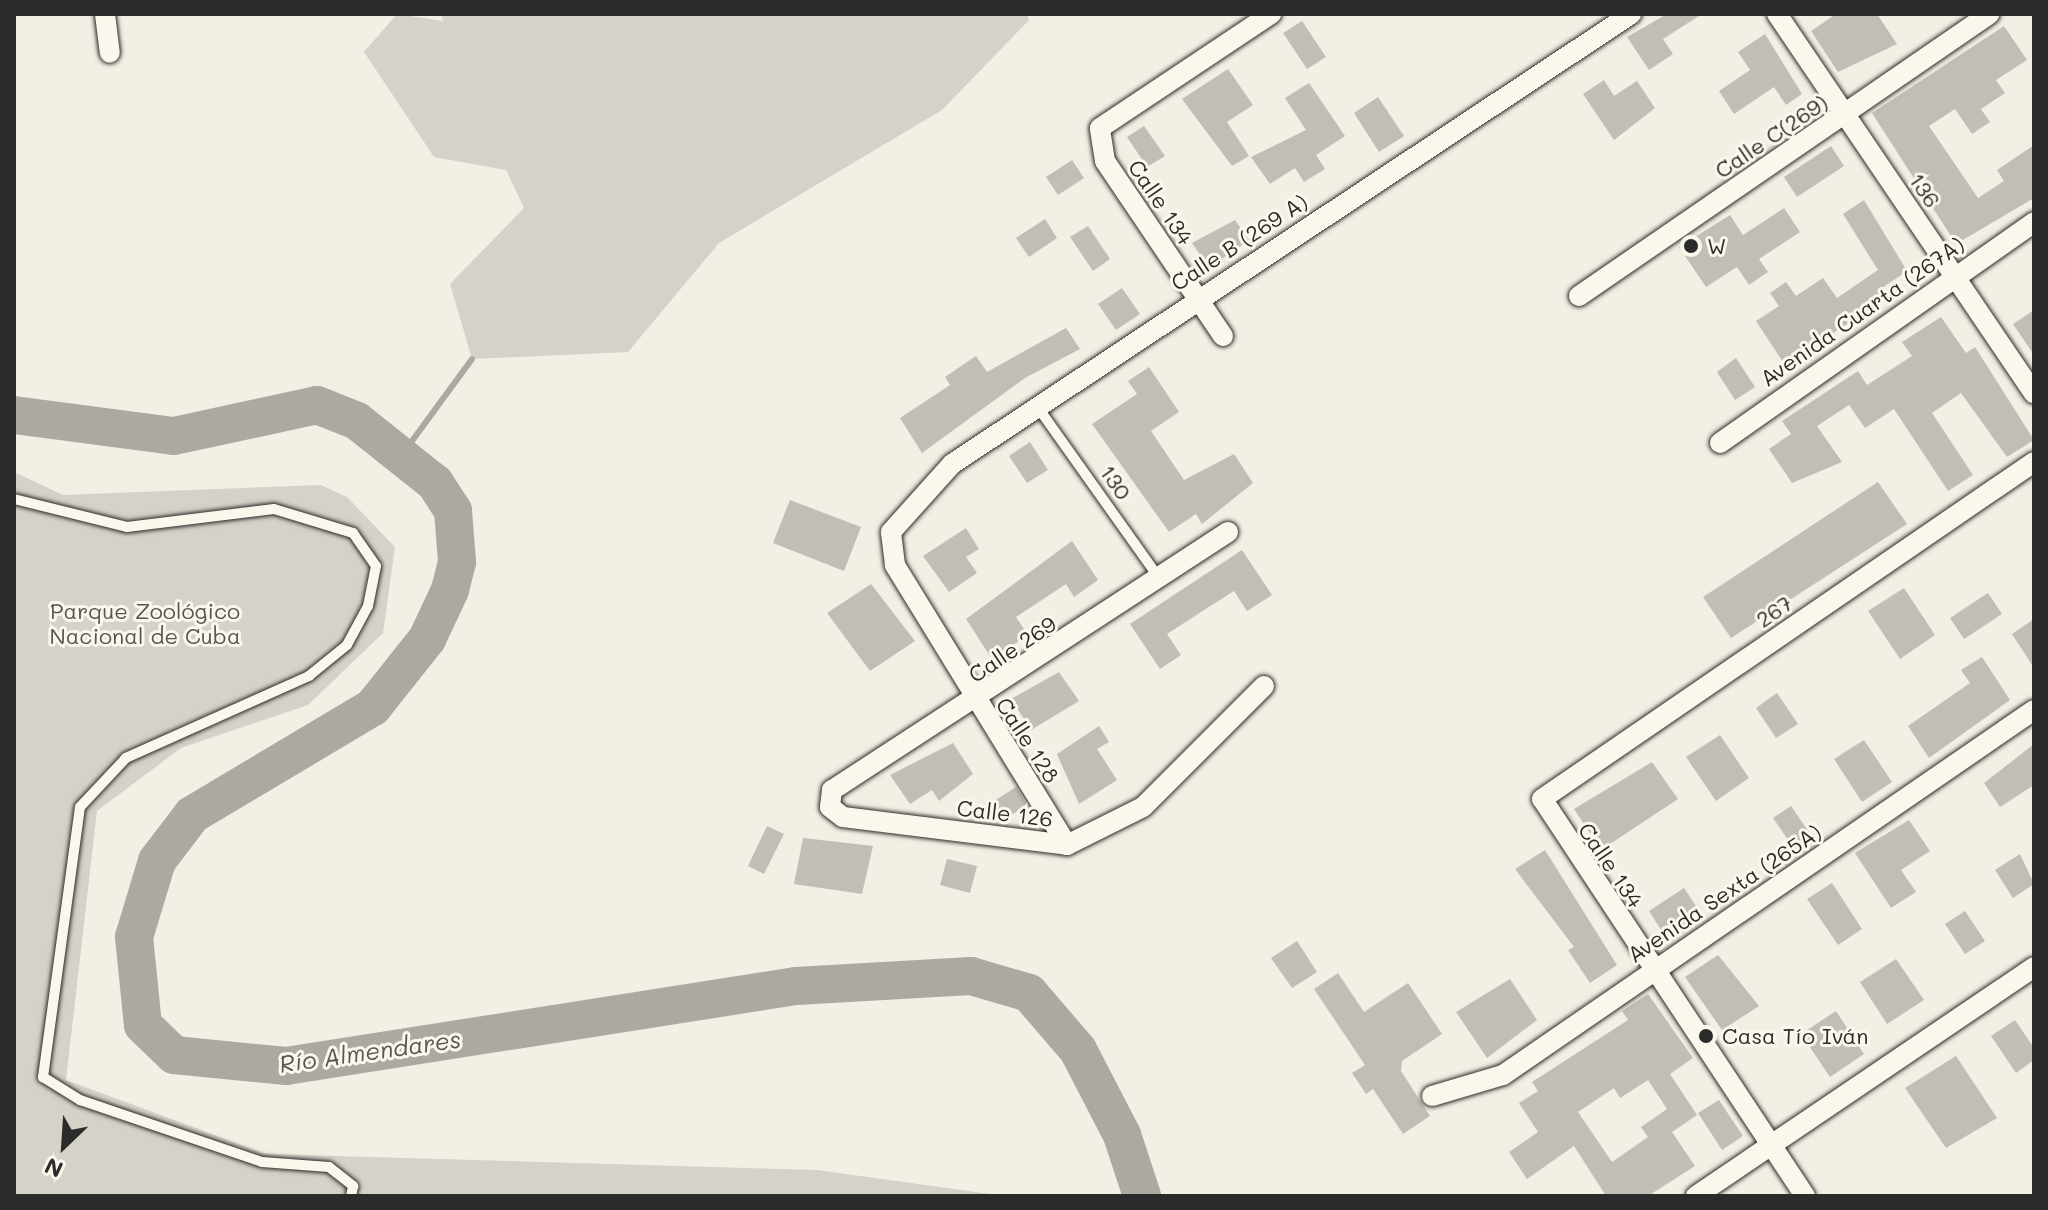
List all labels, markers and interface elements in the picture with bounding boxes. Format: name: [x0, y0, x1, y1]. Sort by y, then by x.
street label: Calle C(269): [1710, 89, 1832, 183]
street label: Calle 134: [1123, 155, 1199, 249]
street label: 136: [1904, 168, 1946, 212]
street label: Calle B (269 A): [1166, 188, 1312, 296]
street label: Avenida Cuarta (267A): [1755, 231, 1969, 391]
place label: W: [1707, 233, 1726, 259]
marker: W: [1682, 237, 1700, 255]
street label: 130: [1095, 460, 1137, 504]
street label: 267: [1751, 589, 1797, 633]
park label: Parque Zoológico Nacional de Cuba: [49, 597, 241, 648]
street label: Calle 269: [963, 610, 1061, 688]
street label: Calle 128: [991, 692, 1065, 788]
street label: Calle 126: [956, 794, 1054, 832]
street label: Calle 134: [1573, 818, 1649, 912]
street label: Avenida Sexta (265A): [1622, 818, 1826, 968]
place label: Casa Tío Iván: [1722, 1023, 1868, 1049]
water label: Río Almendares: [277, 1024, 463, 1078]
marker: Casa Tío Iván: [1697, 1027, 1715, 1045]
north arrow: [24, 1106, 104, 1186]
text: N: [40, 1152, 67, 1185]

